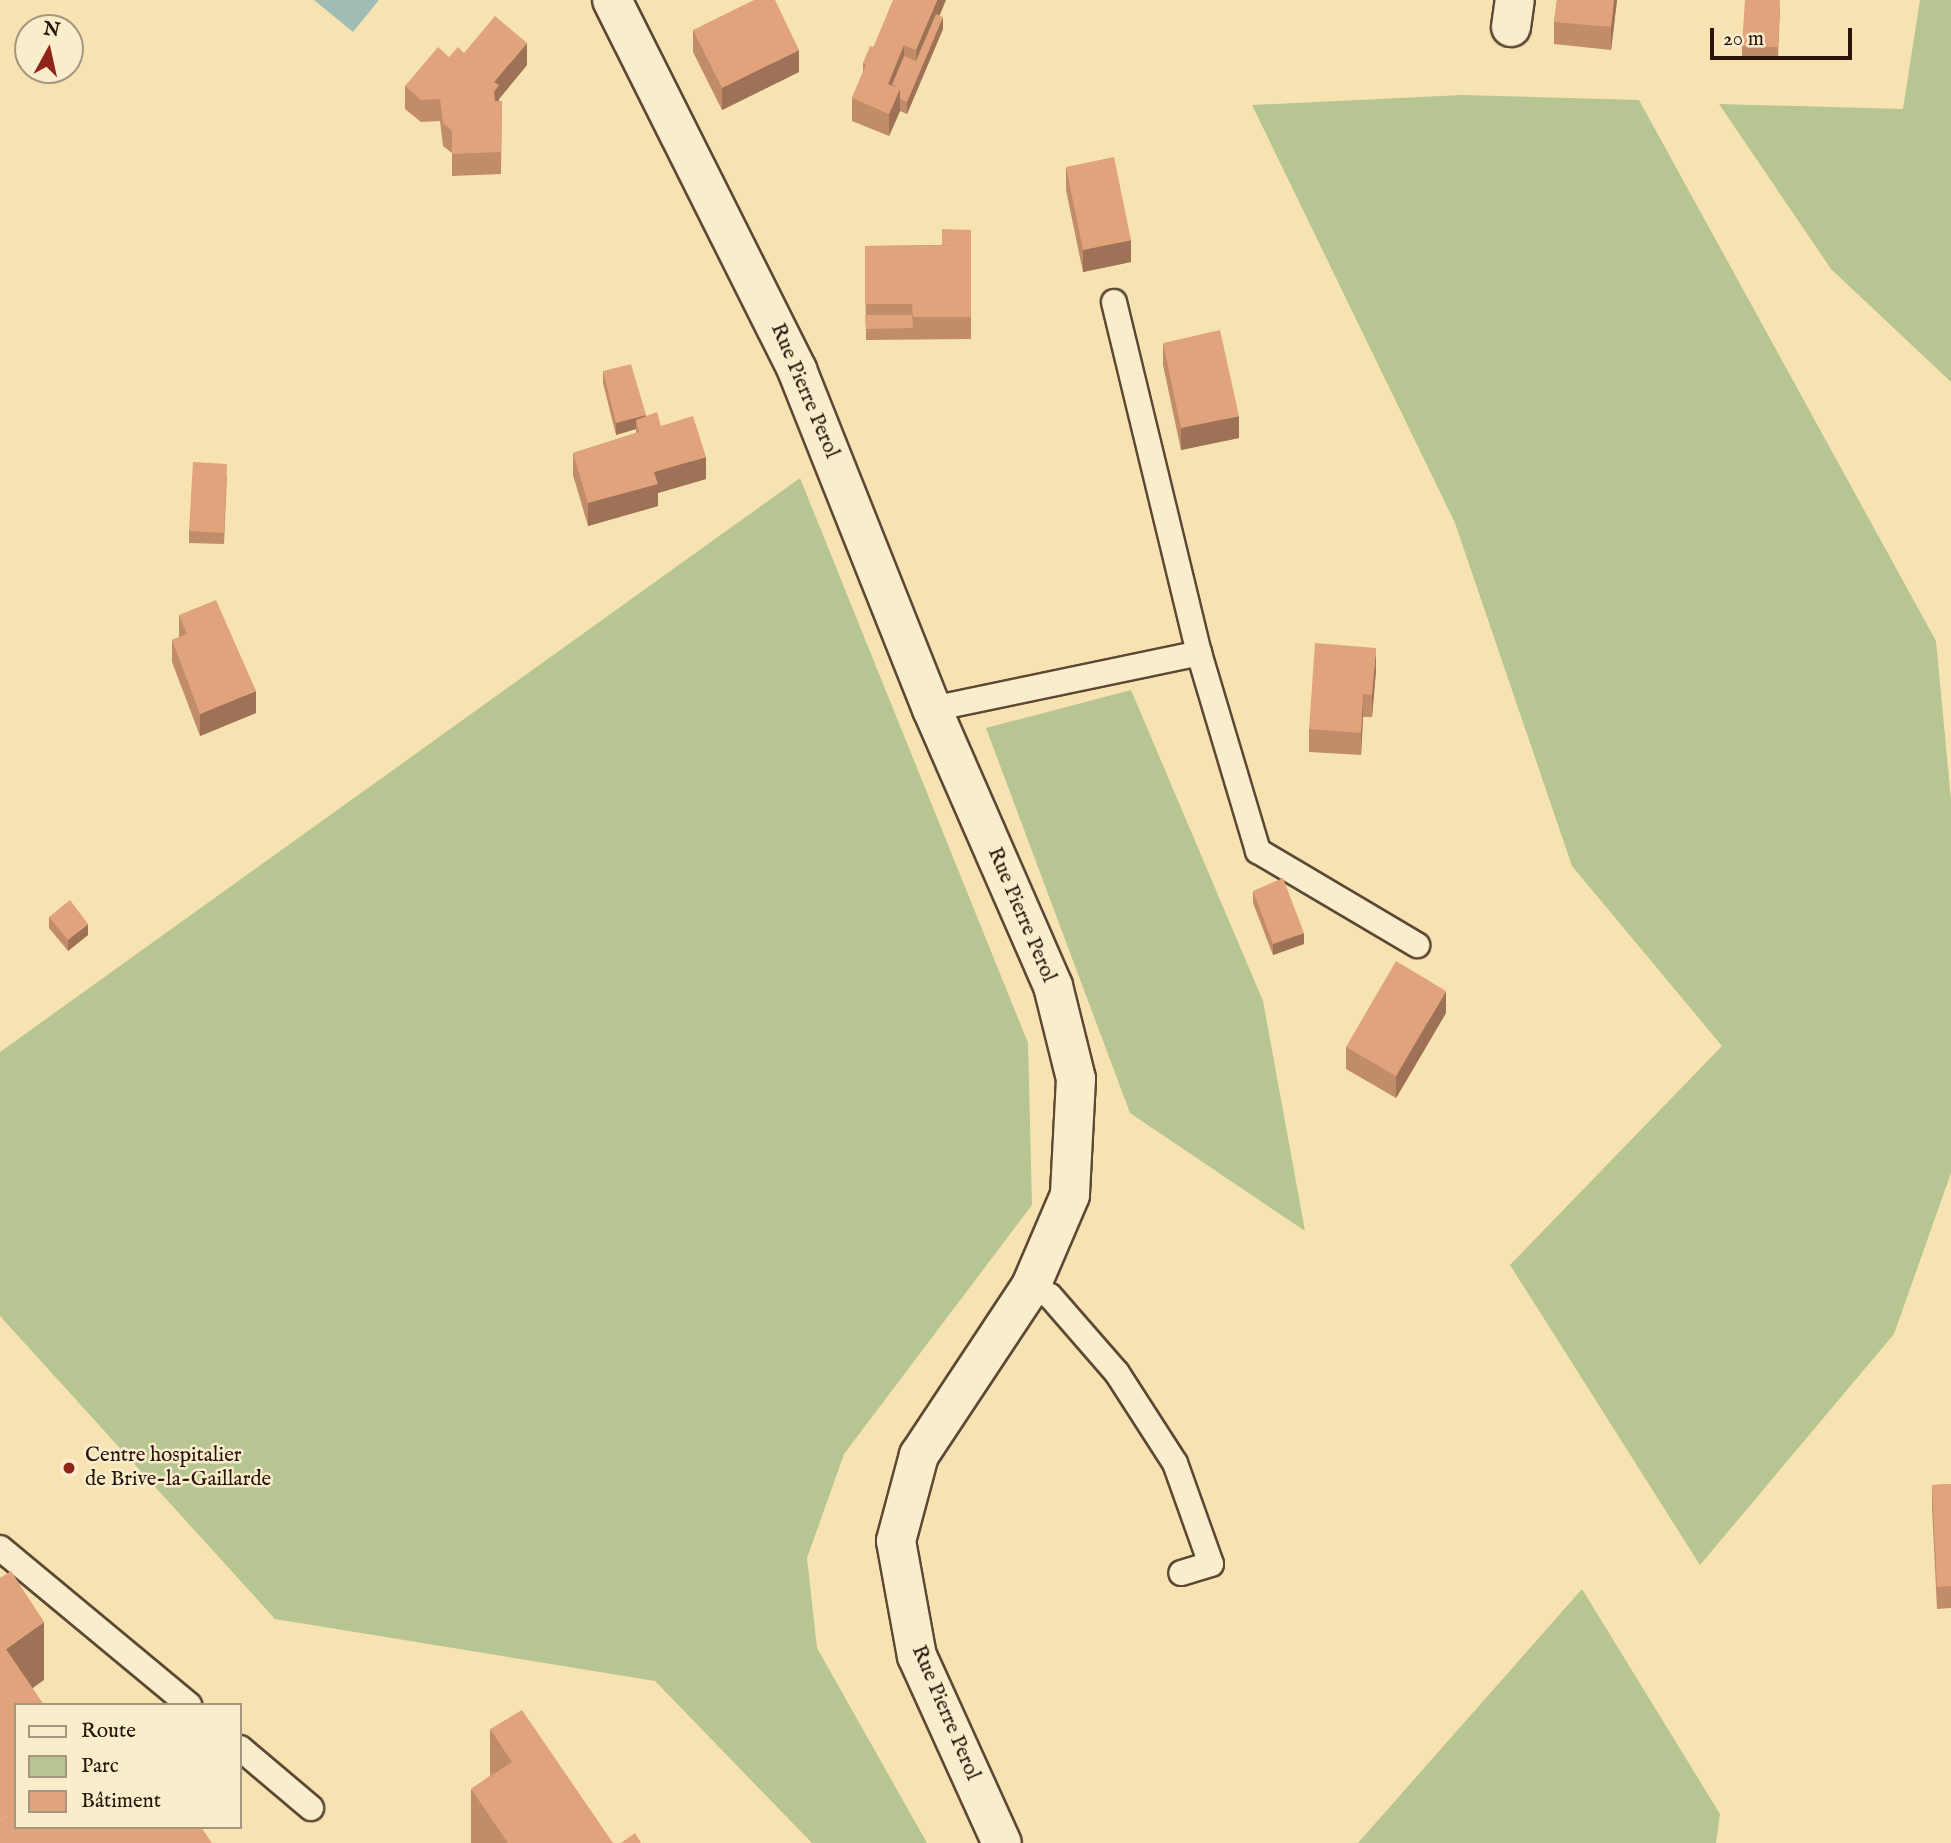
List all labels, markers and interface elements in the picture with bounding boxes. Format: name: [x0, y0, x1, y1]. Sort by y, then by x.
north arrow: [14, 14, 84, 84]
scale bar: [1713, 14, 1855, 58]
text: N: [42, 17, 61, 43]
text: 20 m: [1723, 26, 1764, 53]
street label: Rue Pierre Perol: [764, 320, 844, 462]
street label: Rue Pierre Perol: [981, 844, 1061, 986]
place label: Centre hospitalier de Brive-la-Gaillarde: [85, 1443, 271, 1493]
marker: Centre hospitalier de Brive-la-Gaillarde: [59, 1458, 79, 1478]
street label: Rue Pierre Perol: [905, 1642, 985, 1784]
legend: [14, 1703, 242, 1829]
text: Route: [81, 1718, 136, 1745]
text: Parc: [81, 1753, 119, 1780]
text: Bâtiment: [81, 1788, 161, 1815]

